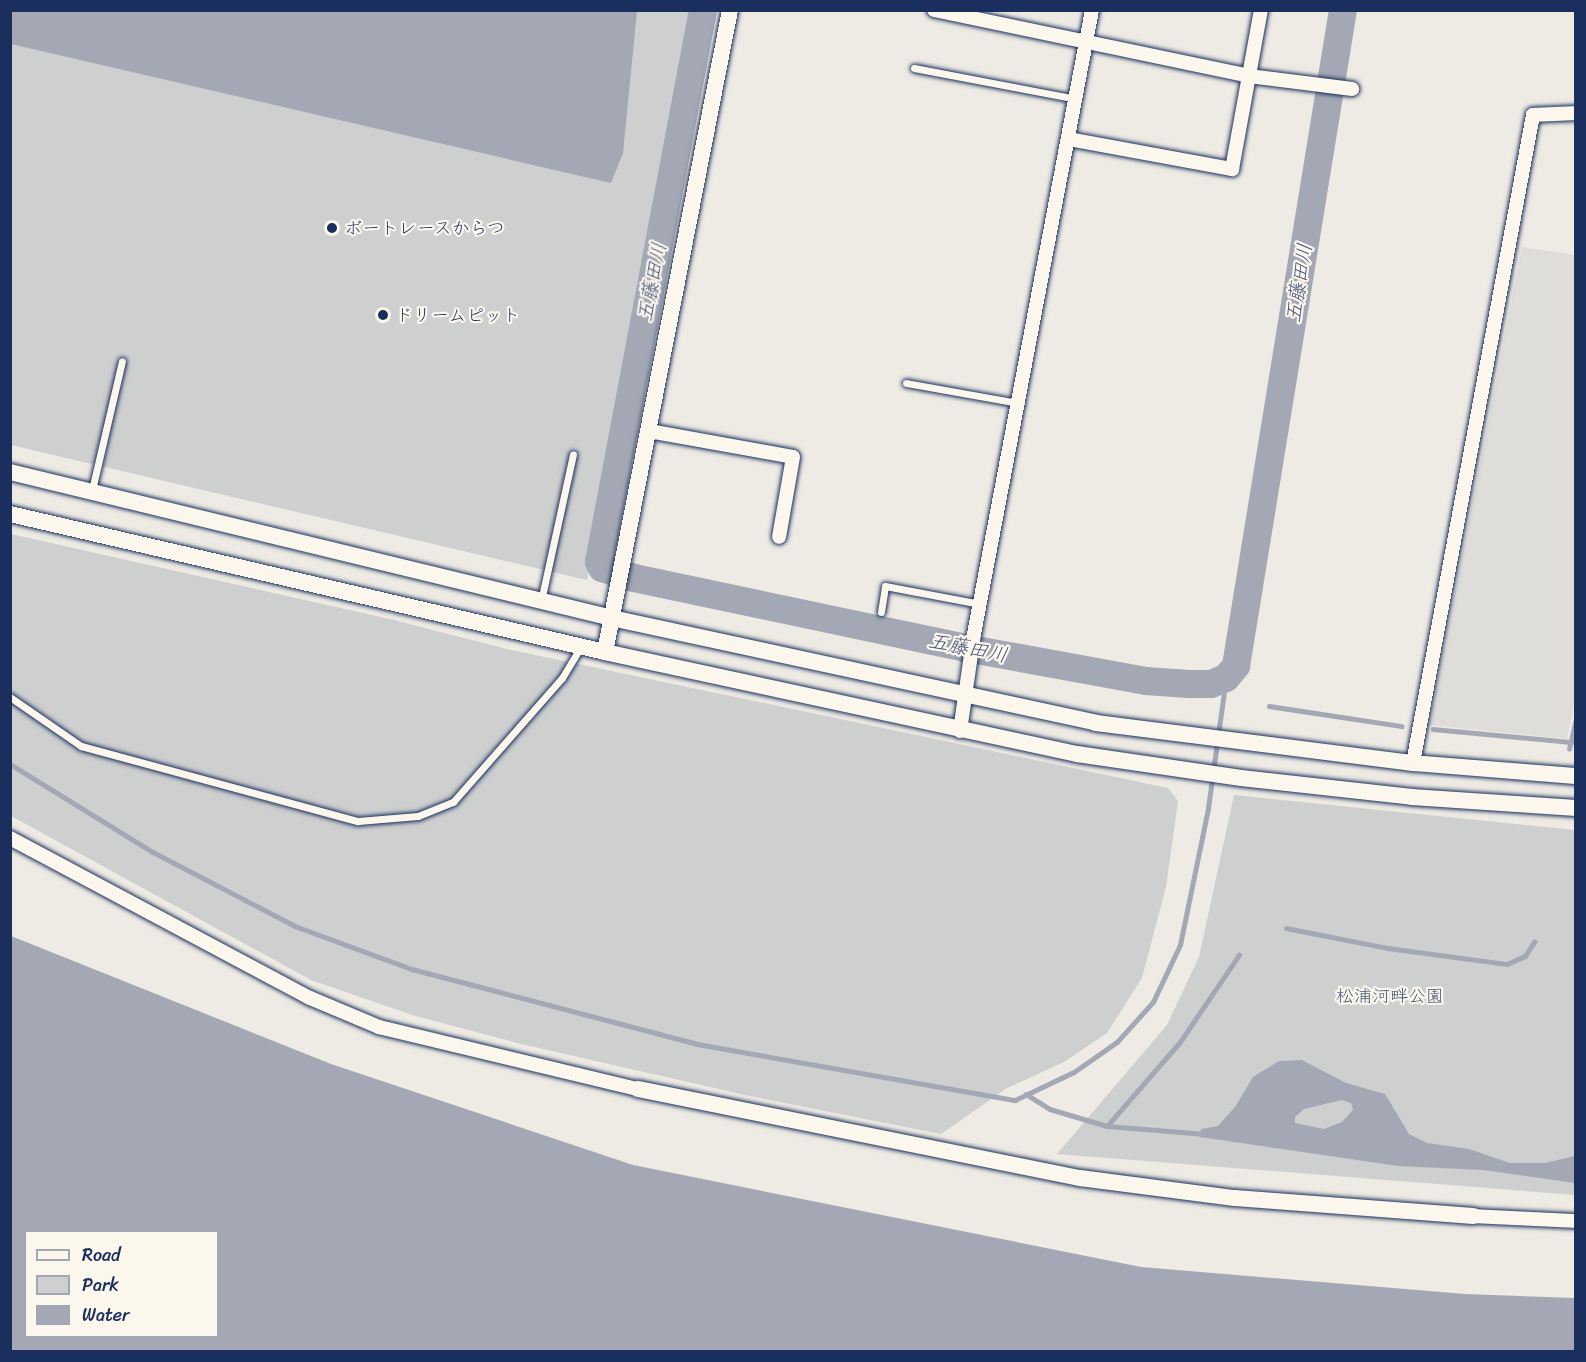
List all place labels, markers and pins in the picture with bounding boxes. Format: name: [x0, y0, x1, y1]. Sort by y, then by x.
place label: ボートレースからつ: [344, 217, 507, 239]
marker: ボートレースからつ: [325, 221, 339, 235]
place label: ドリームピット: [395, 304, 521, 326]
marker: ドリームピット: [376, 308, 390, 322]

